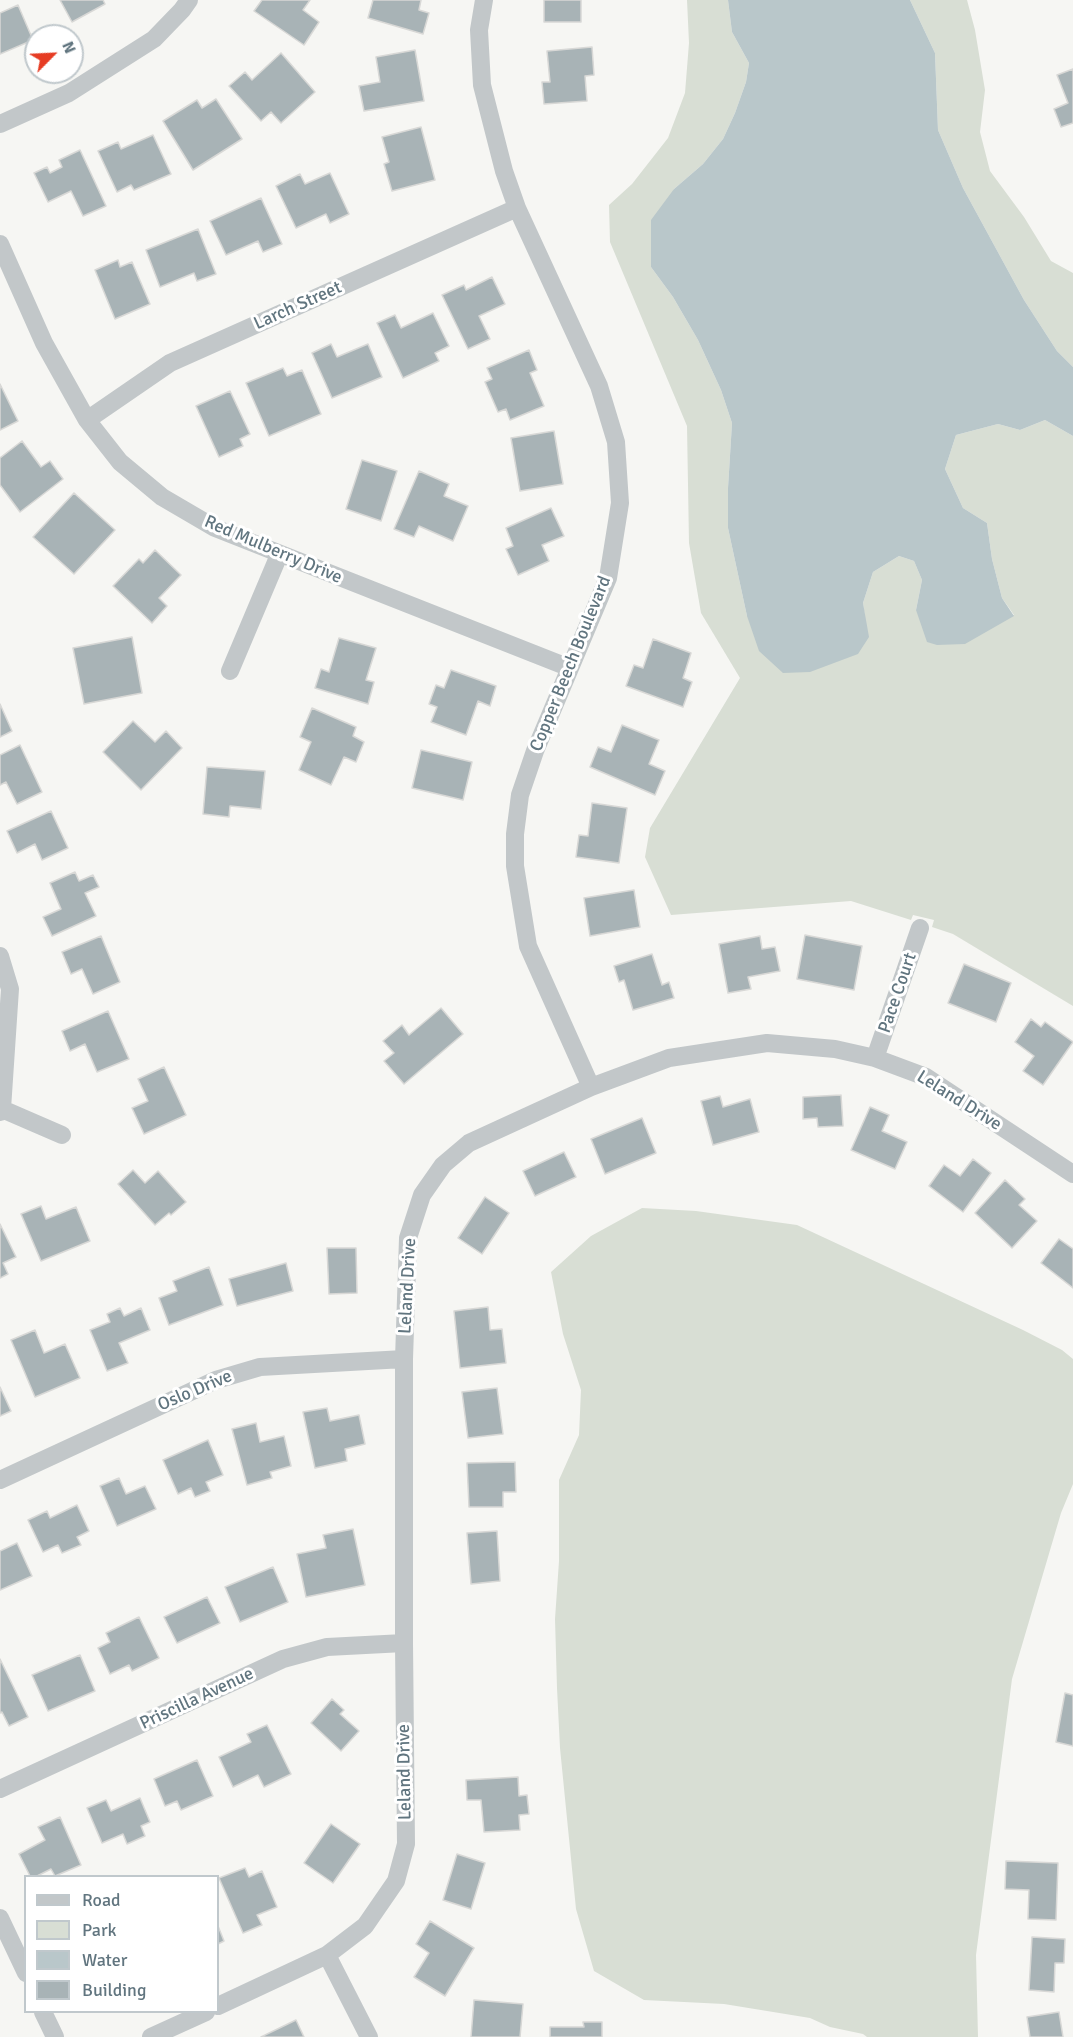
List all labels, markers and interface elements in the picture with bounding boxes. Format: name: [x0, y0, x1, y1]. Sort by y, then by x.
north arrow: [24, 24, 84, 84]
text: N: [57, 38, 80, 57]
street label: Larch Street: [251, 277, 345, 335]
street label: Red Mulberry Drive: [201, 511, 345, 589]
street label: Copper Beech Boulevard: [526, 573, 616, 755]
street label: Pace Court: [874, 950, 922, 1036]
street label: Leland Drive: [913, 1066, 1005, 1136]
street label: Leland Drive: [395, 1238, 421, 1334]
street label: Oslo Drive: [155, 1366, 235, 1416]
street label: Priscilla Avenue: [137, 1663, 257, 1735]
street label: Leland Drive: [393, 1724, 417, 1820]
legend: [24, 1875, 219, 2013]
text: Road: [82, 1889, 121, 1911]
text: Park: [82, 1919, 117, 1941]
text: Water: [82, 1949, 127, 1971]
text: Building: [82, 1979, 146, 2001]

